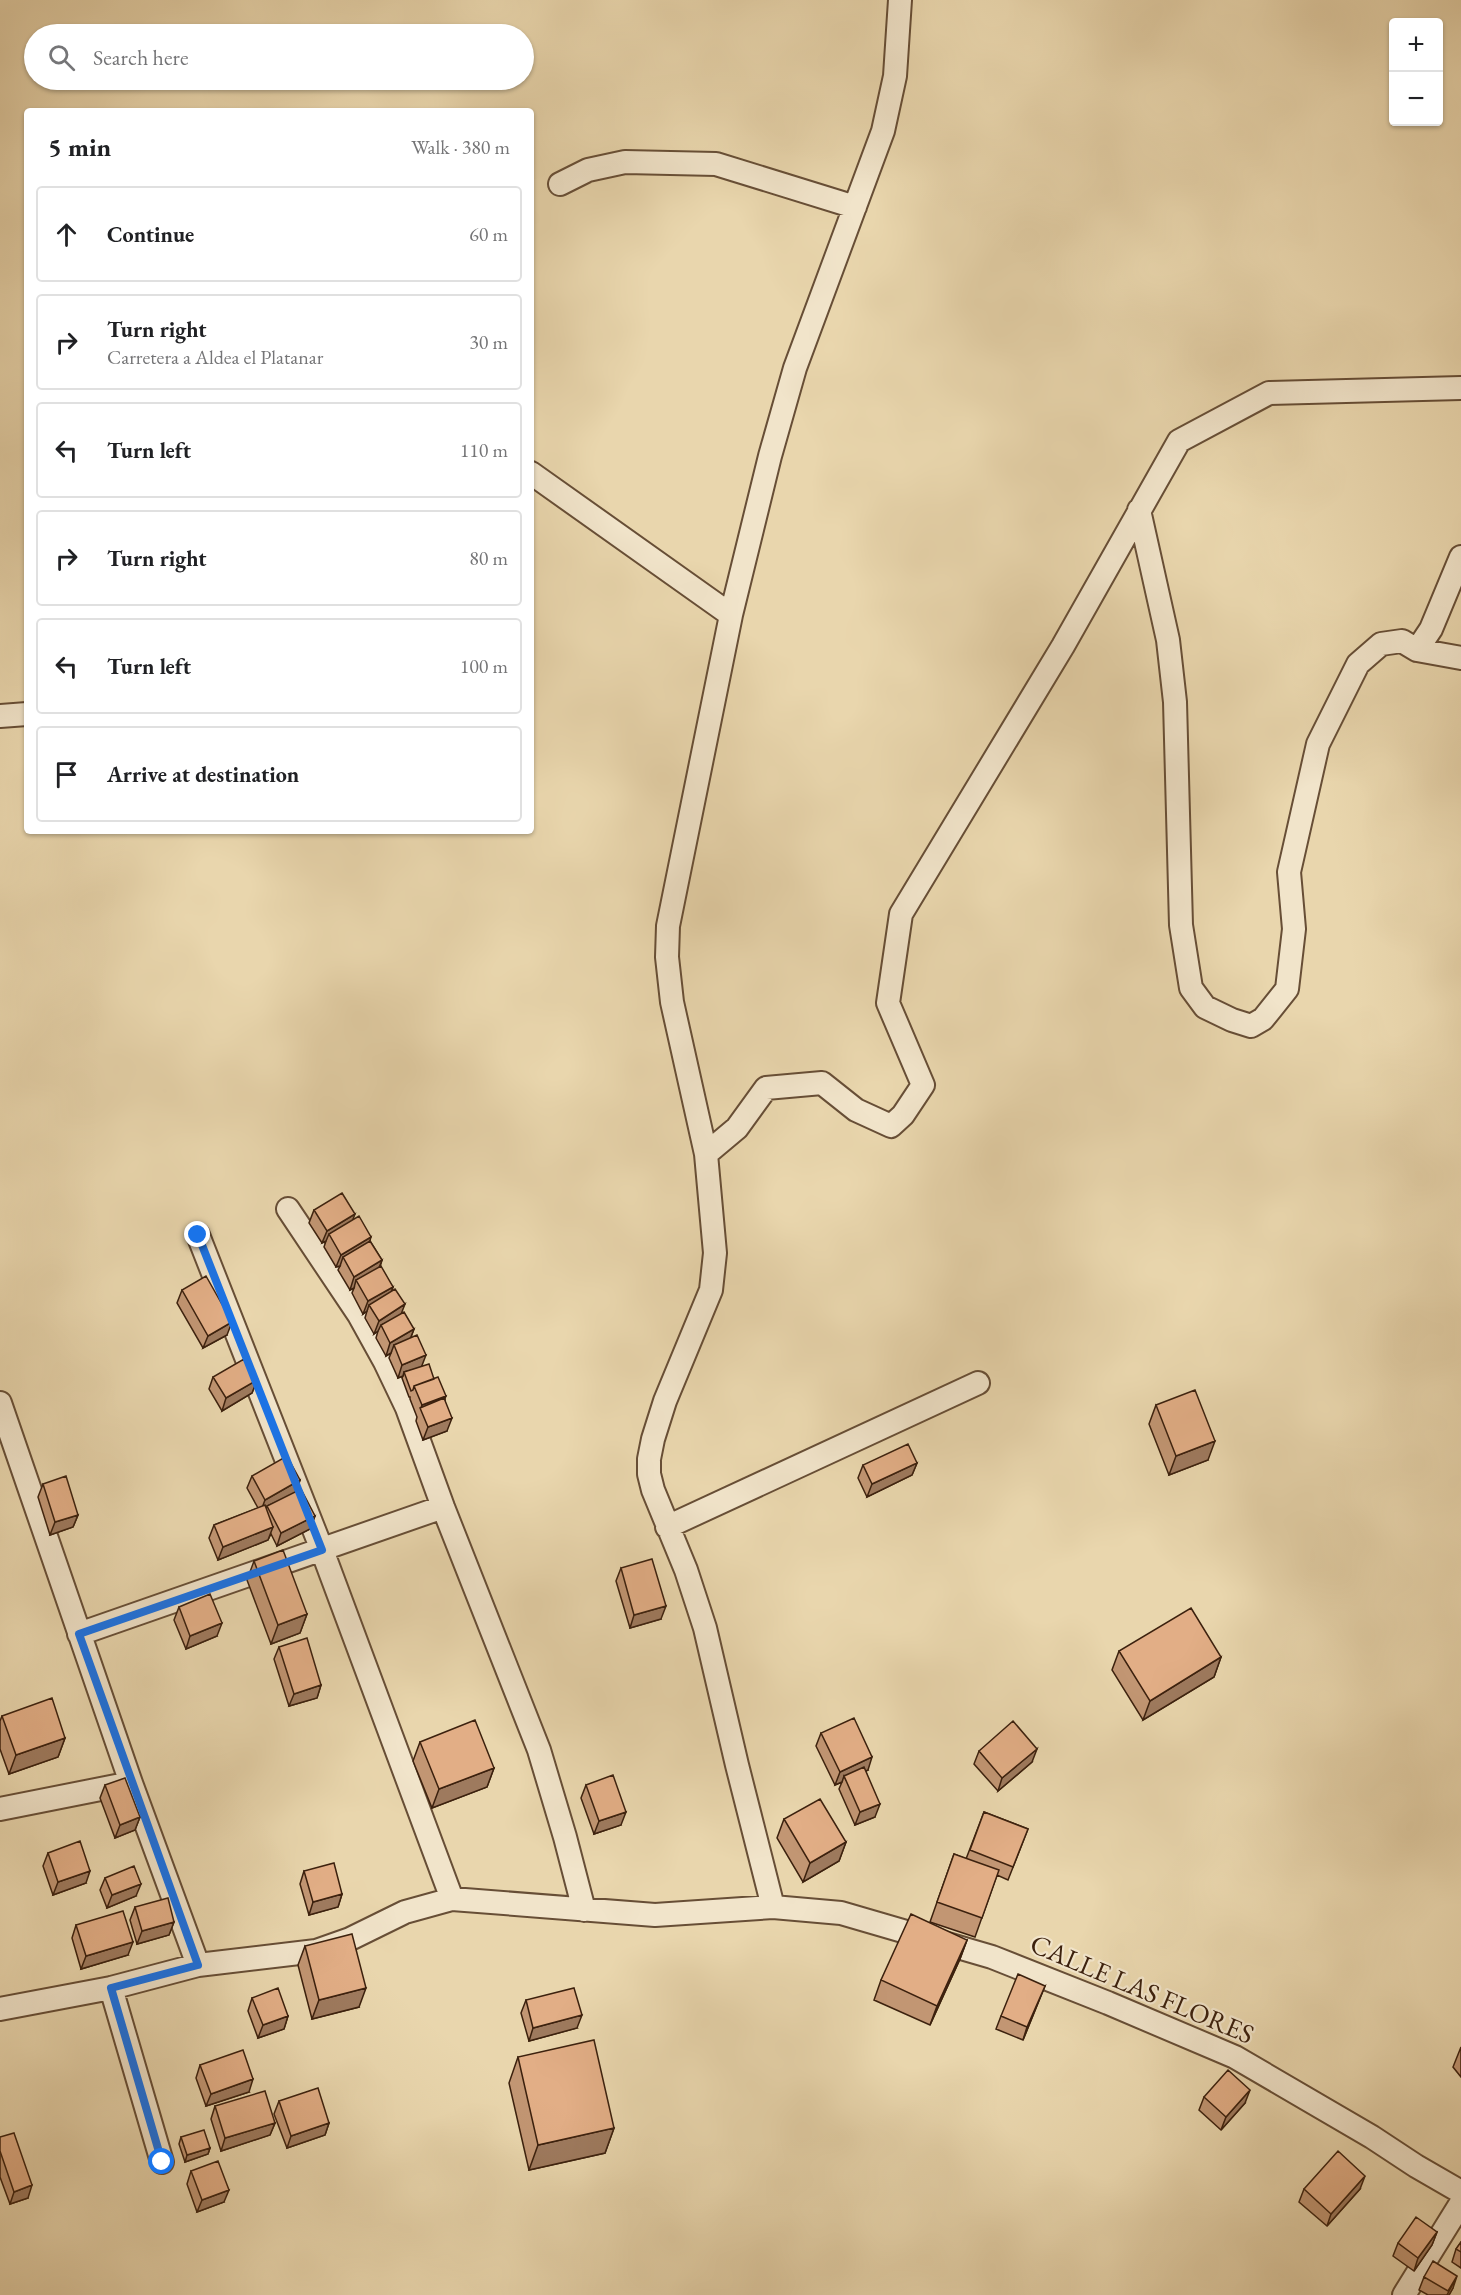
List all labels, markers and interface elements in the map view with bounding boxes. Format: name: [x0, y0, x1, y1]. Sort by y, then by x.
map controls: [1389, 18, 1443, 126]
button: +: [1389, 18, 1443, 72]
search box: [24, 24, 534, 90]
icon: search: [45, 41, 78, 74]
text: Search here: [93, 43, 188, 72]
button: −: [1389, 72, 1443, 126]
text: 5 min: [48, 130, 111, 164]
text: Walk · 380 m: [411, 134, 510, 160]
icon: ahead: [50, 218, 83, 251]
text: Continue: [107, 220, 194, 249]
text: 60 m: [469, 221, 508, 247]
text: Turn right: [107, 315, 206, 344]
icon: right: [50, 326, 83, 359]
text: 30 m: [469, 329, 508, 355]
text: Carretera a Aldea el Platanar: [107, 344, 324, 370]
icon: left: [50, 434, 83, 467]
text: Turn left: [107, 436, 191, 465]
text: 110 m: [460, 437, 508, 463]
icon: right: [50, 542, 83, 575]
text: Turn right: [107, 544, 206, 573]
text: 80 m: [469, 545, 508, 571]
icon: left: [50, 650, 83, 683]
text: Turn left: [107, 652, 191, 681]
text: 100 m: [460, 653, 508, 679]
icon: arrive: [50, 758, 83, 791]
text: Arrive at destination: [107, 760, 299, 789]
route end: [184, 1221, 210, 1247]
street label: CALLE LAS FLORES: [1025, 1926, 1259, 2051]
route start: [148, 2148, 174, 2174]

